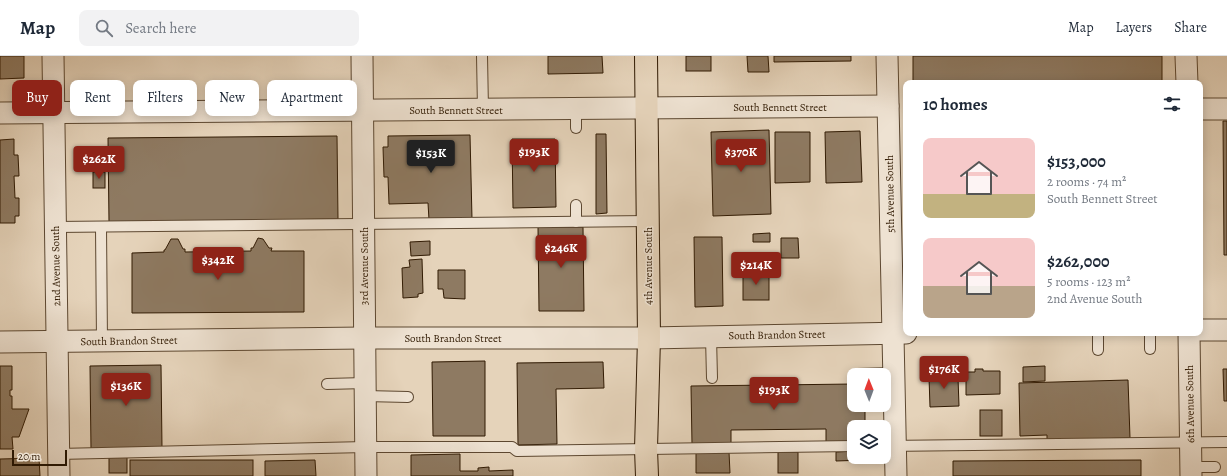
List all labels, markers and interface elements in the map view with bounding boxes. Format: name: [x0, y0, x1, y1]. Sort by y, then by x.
search box: [79, 10, 359, 46]
text: Map: [20, 15, 55, 41]
icon: search: [93, 17, 115, 39]
text: Search here: [125, 18, 197, 38]
text: Map: [1068, 18, 1094, 37]
text: Layers: [1116, 18, 1152, 37]
text: Share: [1174, 18, 1207, 37]
chip: Buy: [12, 80, 62, 116]
chip: Rent: [70, 80, 125, 116]
chip: Filters: [133, 80, 197, 116]
chip: New: [205, 80, 259, 116]
chip: Apartment: [267, 80, 357, 116]
text: 10 homes: [923, 93, 988, 116]
icon: filters: [1161, 93, 1183, 115]
street label: South Bennett Street: [733, 100, 827, 115]
street label: South Bennett Street: [409, 103, 503, 118]
pin: $193K: [506, 139, 562, 173]
pin: $370K: [713, 139, 769, 173]
pin: $153K: [403, 140, 459, 174]
text: $193K: [519, 143, 549, 160]
text: $370K: [725, 143, 757, 160]
text: $153K: [416, 144, 446, 161]
pin: $262K: [71, 146, 127, 180]
text: $262K: [82, 150, 116, 167]
text: $153,000: [1047, 150, 1106, 173]
icon: home: [955, 154, 1003, 202]
street label: 5th Avenue South: [882, 155, 898, 233]
text: 2 rooms · 74 m²: [1047, 173, 1126, 190]
text: South Bennett Street: [1047, 190, 1158, 207]
street label: 2nd Avenue South: [48, 225, 64, 307]
street label: 3rd Avenue South: [357, 227, 372, 305]
street label: 4th Avenue South: [641, 227, 656, 305]
pin: $246K: [533, 235, 589, 269]
text: $246K: [544, 239, 578, 256]
pin: $342K: [190, 247, 246, 281]
text: $262,000: [1047, 250, 1110, 273]
text: $342K: [202, 251, 234, 268]
pin: $214K: [728, 252, 784, 286]
icon: home: [955, 254, 1003, 302]
text: $214K: [740, 256, 772, 273]
text: 5 rooms · 123 m²: [1047, 273, 1130, 290]
text: 2nd Avenue South: [1047, 290, 1143, 307]
street label: South Brandon Street: [728, 327, 826, 343]
street label: South Brandon Street: [404, 331, 502, 346]
street label: South Brandon Street: [80, 333, 178, 349]
pin: $176K: [916, 356, 972, 390]
text: $176K: [929, 360, 959, 377]
street label: 6th Avenue South: [1182, 365, 1198, 443]
north arrow: [847, 368, 891, 412]
map controls: [847, 368, 891, 464]
pin: $136K: [98, 373, 154, 407]
text: $136K: [111, 377, 141, 394]
pin: $193K: [746, 377, 802, 411]
text: $193K: [759, 381, 789, 398]
button: layers: [847, 420, 891, 464]
scale bar: [12, 448, 67, 467]
text: 20 m: [18, 449, 40, 464]

